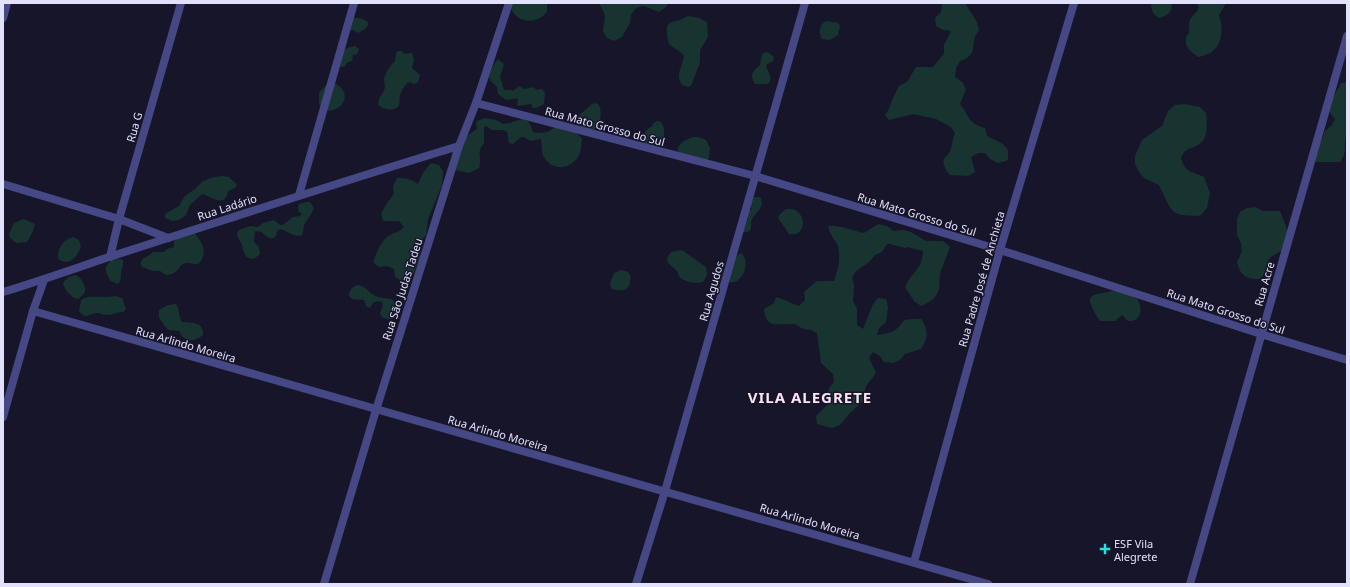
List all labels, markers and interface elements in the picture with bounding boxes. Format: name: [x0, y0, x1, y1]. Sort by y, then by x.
street label: Rua Mato Grosso do Sul: [544, 103, 666, 149]
street label: Rua G: [123, 110, 145, 144]
street label: Rua Mato Grosso do Sul: [856, 189, 978, 239]
street label: Rua Ladário: [195, 190, 259, 224]
street label: Rua Padre José de Anchieta: [954, 209, 1008, 349]
street label: Rua São Judas Tadeu: [378, 236, 426, 342]
street label: Rua Agudos: [695, 259, 727, 323]
street label: Rua Acre: [1251, 260, 1277, 308]
street label: Rua Mato Grosso do Sul: [1165, 285, 1287, 337]
street label: Rua Arlindo Moreira: [134, 323, 238, 365]
district label: VILA ALEGRETE: [748, 387, 872, 407]
street label: Rua Arlindo Moreira: [446, 412, 550, 454]
street label: Rua Arlindo Moreira: [758, 500, 862, 542]
place label: ESF Vila Alegrete: [1114, 536, 1158, 564]
marker: ESF Vila Alegrete: [1099, 543, 1111, 555]

